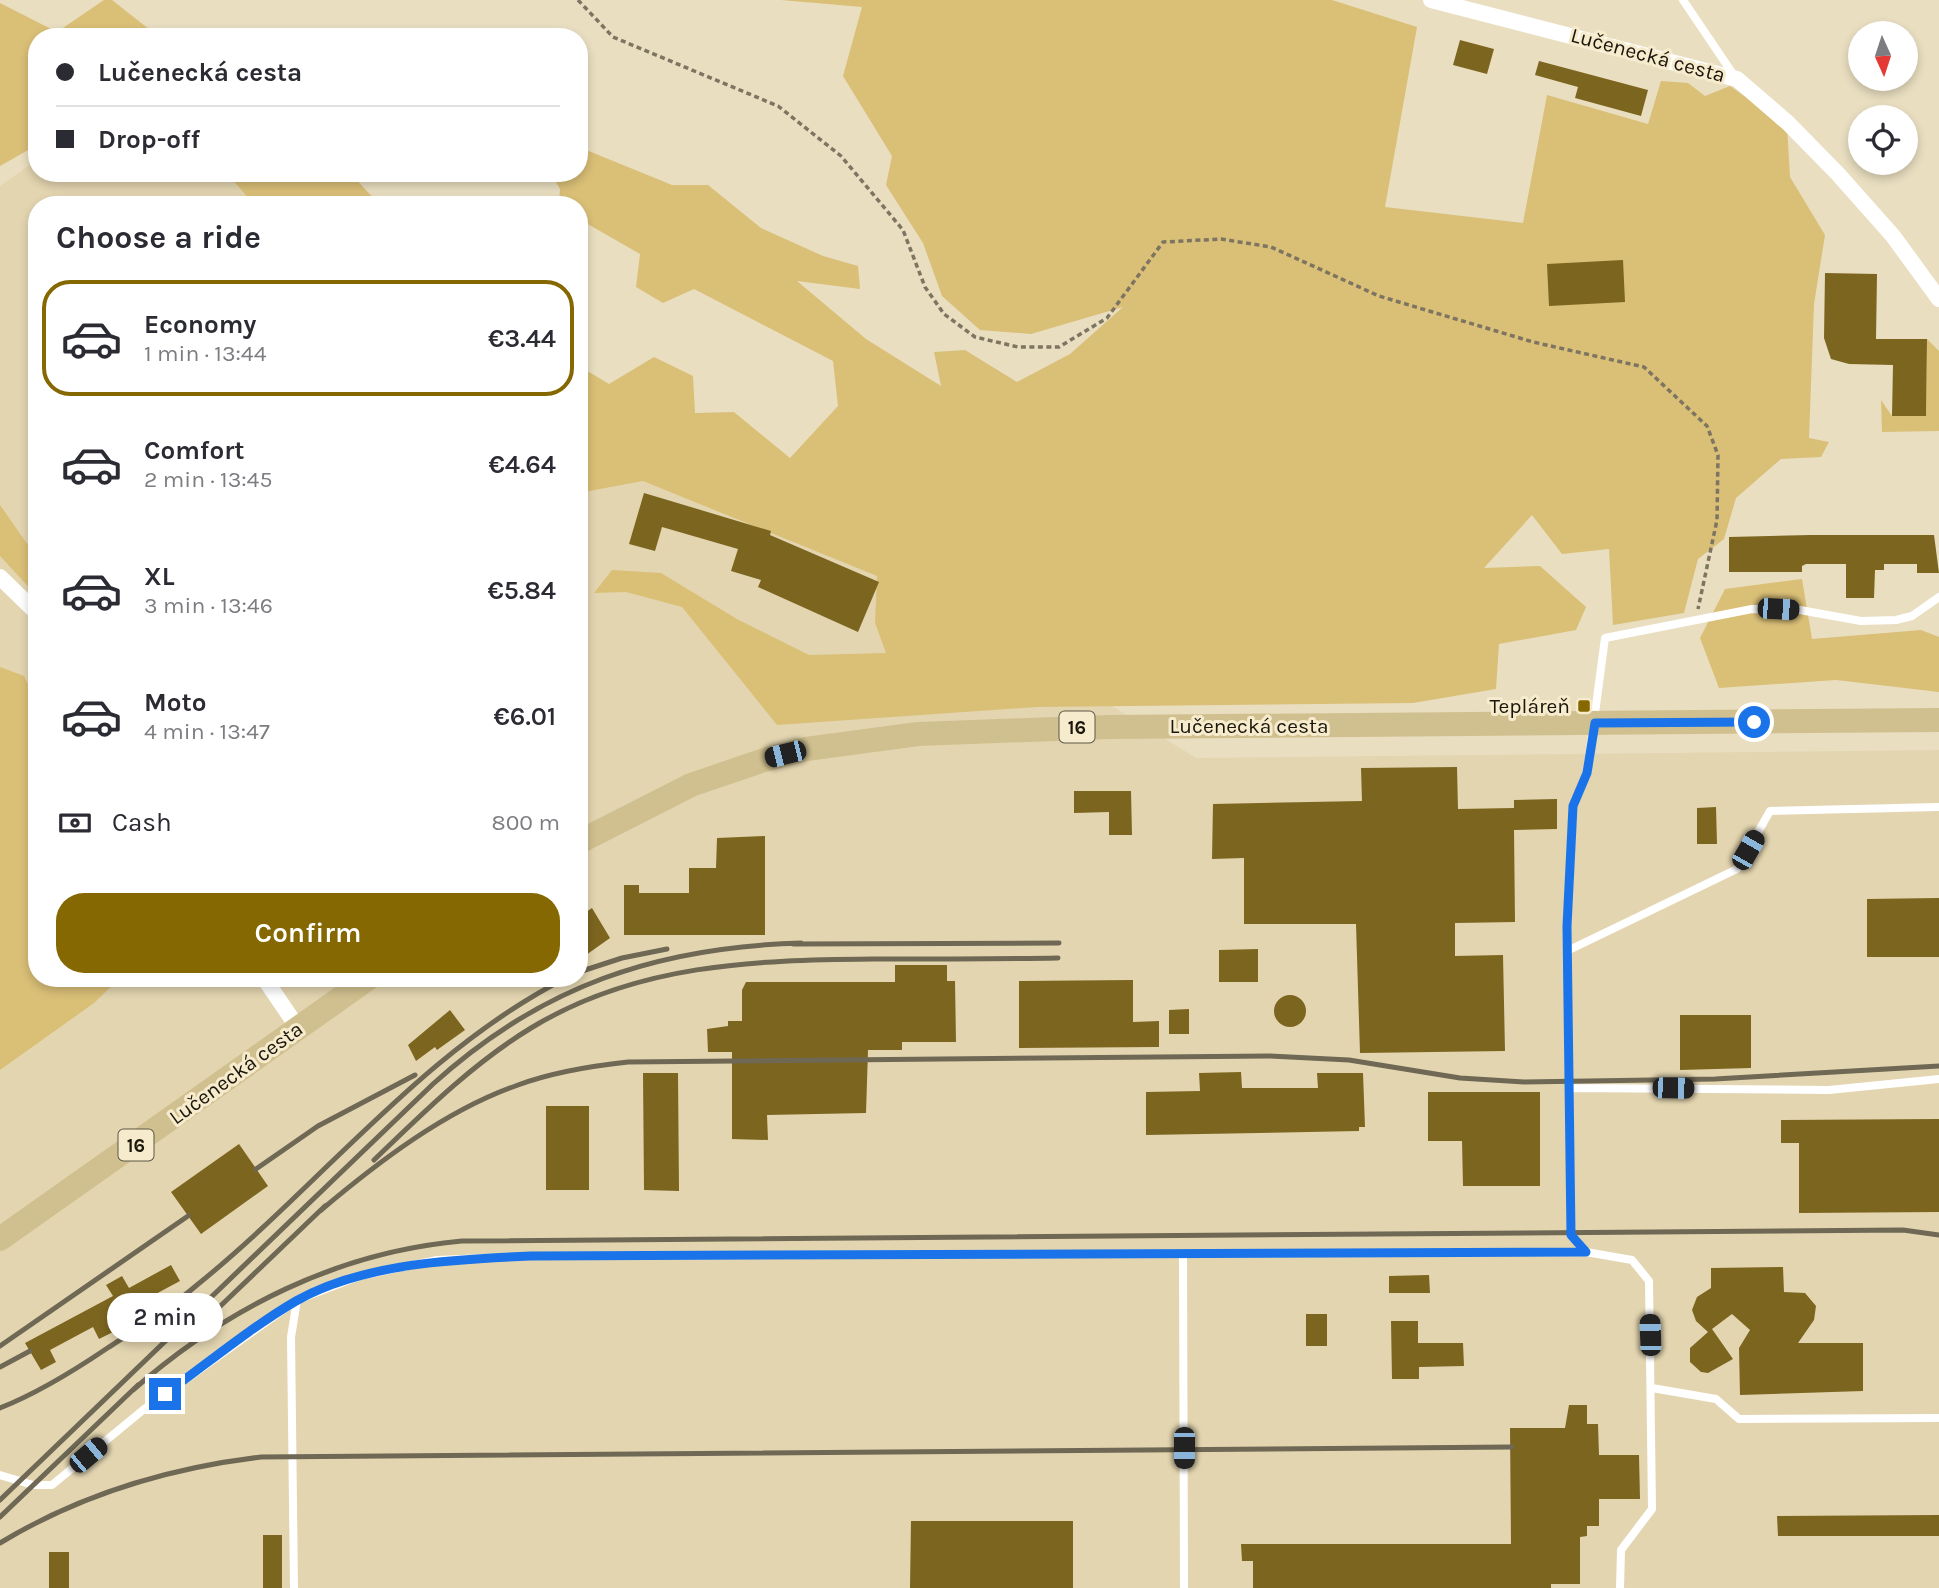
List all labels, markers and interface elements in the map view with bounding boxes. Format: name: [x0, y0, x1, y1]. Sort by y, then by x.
north arrow: [1848, 21, 1918, 91]
map controls: [1848, 21, 1918, 175]
street label: Lučenecká cesta: [1568, 23, 1728, 87]
text: Lučenecká cesta: [98, 57, 302, 88]
button: locate: [1848, 105, 1918, 175]
text: Drop-off: [98, 124, 200, 155]
text: Choose a ride: [56, 219, 261, 256]
icon: car: [60, 307, 123, 370]
text: Economy: [144, 309, 256, 340]
text: €3.44: [488, 323, 556, 354]
text: 1 min · 13:44: [144, 340, 267, 367]
icon: car: [60, 433, 123, 496]
text: Comfort: [144, 435, 245, 466]
text: €4.64: [488, 449, 556, 480]
text: 2 min · 13:45: [144, 466, 272, 493]
icon: car: [60, 559, 123, 622]
text: XL: [144, 561, 175, 592]
text: €5.84: [488, 575, 556, 606]
text: 3 min · 13:46: [144, 592, 273, 619]
car: [1757, 597, 1800, 621]
icon: car: [60, 685, 123, 748]
text: Moto: [144, 687, 206, 718]
place label: Tepláreň: [1490, 694, 1570, 718]
marker: Tepláreň: [1576, 698, 1592, 714]
text: €6.01: [494, 701, 556, 732]
route start: [1738, 706, 1770, 738]
road number: 16: [1060, 712, 1094, 742]
street label: Lučenecká cesta: [1170, 714, 1328, 738]
text: 4 min · 13:47: [144, 718, 270, 745]
car: [763, 739, 808, 769]
icon: cash: [56, 804, 94, 842]
text: Cash: [112, 807, 172, 838]
text: 800 m: [492, 809, 560, 836]
car: [1729, 827, 1768, 873]
button: Confirm: [56, 893, 560, 973]
street label: Lučenecká cesta: [165, 1017, 307, 1129]
car: [1652, 1077, 1695, 1099]
road number: 16: [118, 1130, 154, 1161]
callout: 2 min: [107, 1292, 223, 1342]
text: 2 min: [134, 1304, 196, 1331]
car: [1639, 1314, 1662, 1356]
route end: [149, 1378, 181, 1410]
car: [1174, 1427, 1195, 1469]
car: [66, 1433, 111, 1477]

